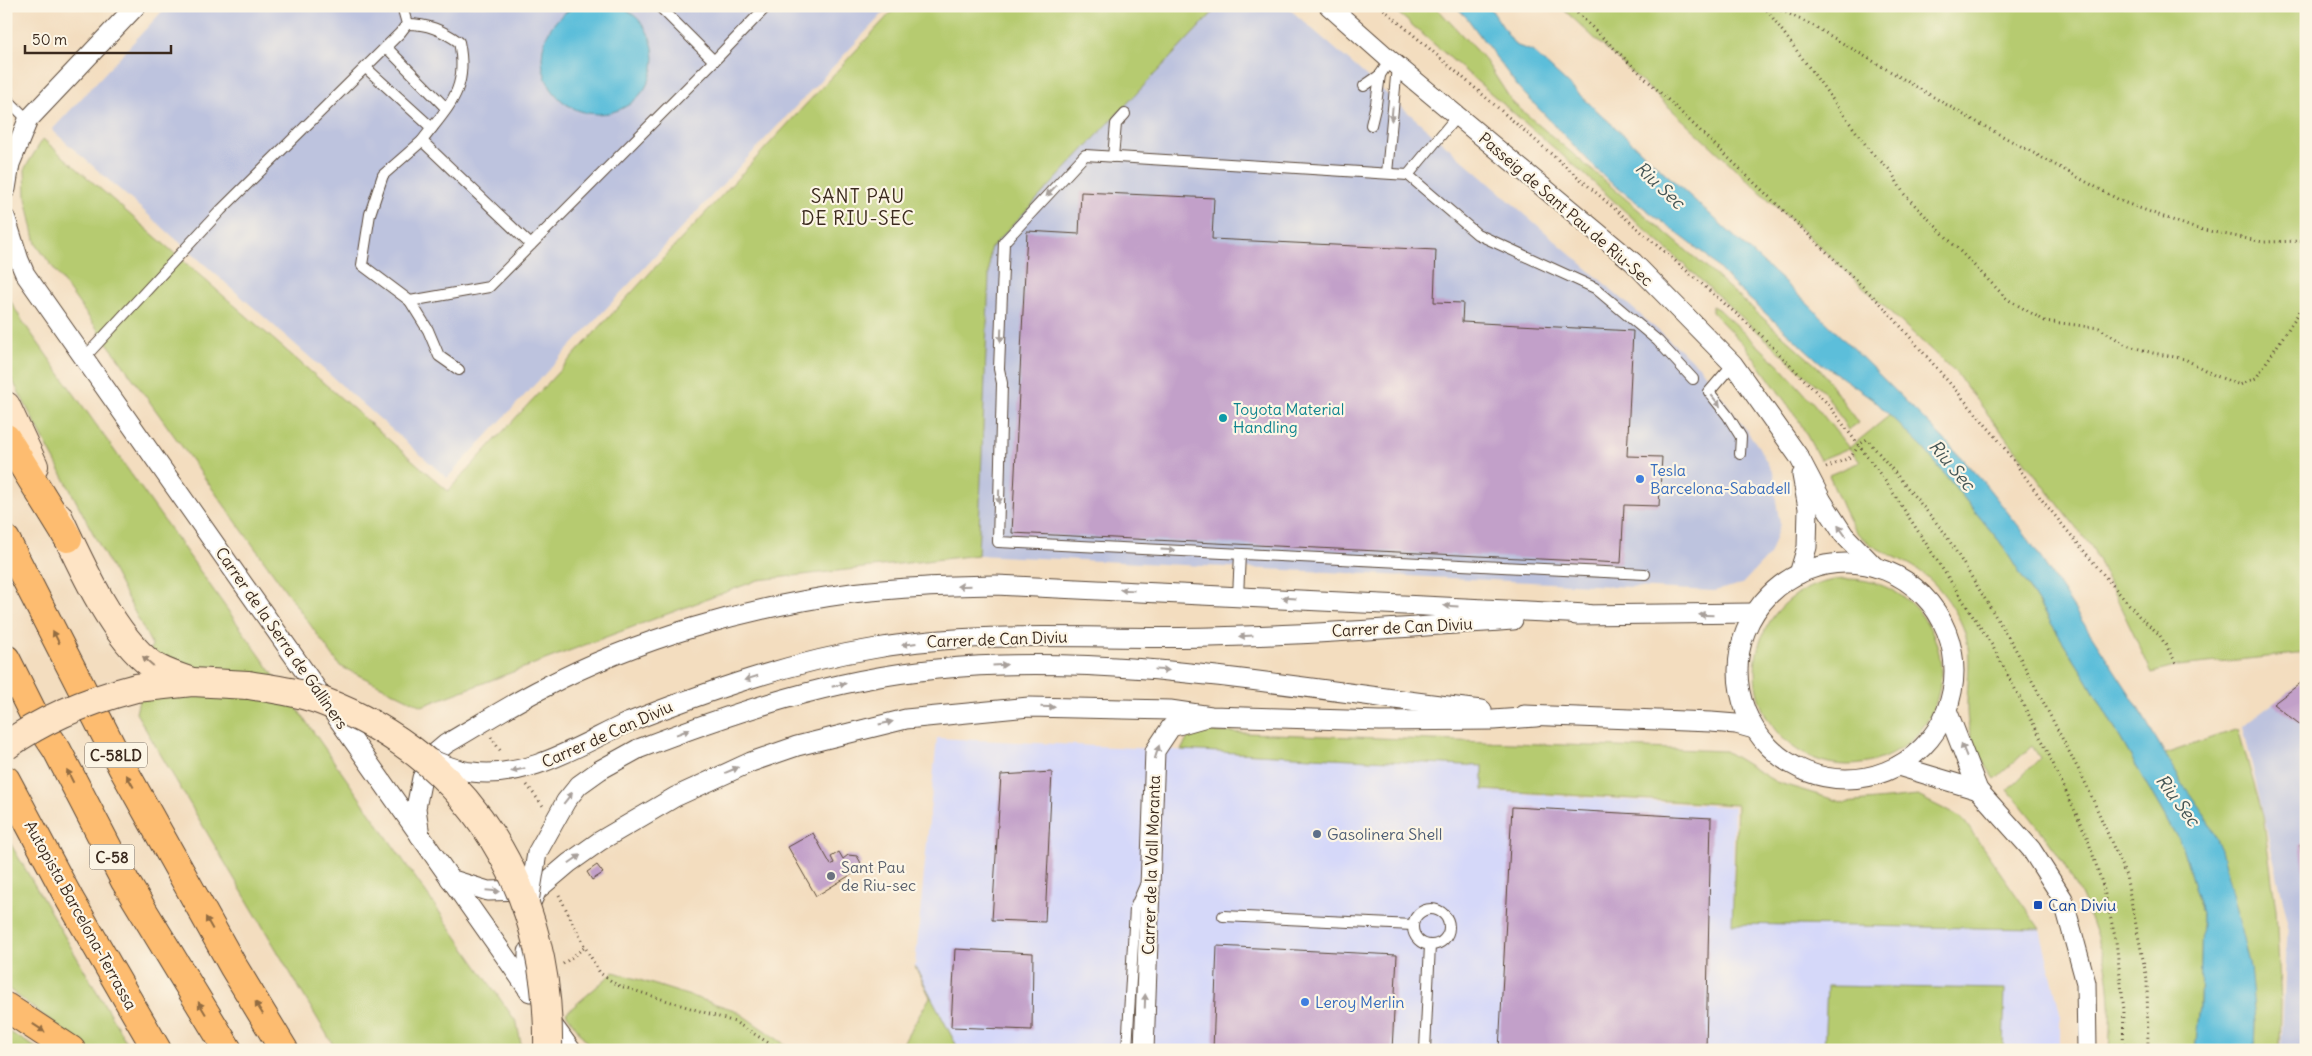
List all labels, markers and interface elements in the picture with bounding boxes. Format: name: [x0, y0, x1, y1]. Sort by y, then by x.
scale bar: [25, 22, 171, 54]
text: 50 m: [32, 30, 67, 49]
one-way arrow: [1388, 107, 1396, 123]
street label: Passeig de Sant Pau de Riu-Sec: [1475, 128, 1657, 290]
water label: Riu Sec: [1631, 156, 1691, 215]
district label: SANT PAU DE RIU-SEC: [801, 184, 915, 230]
one-way arrow: [1045, 185, 1057, 197]
one-way arrow: [996, 327, 1004, 343]
one-way arrow: [1711, 394, 1722, 407]
place label: Toyota Material Handling: [1233, 399, 1344, 437]
marker: Toyota Material Handling: [1217, 412, 1229, 424]
water label: Riu Sec: [1924, 435, 1981, 496]
place label: Tesla Barcelona-Sabadell: [1650, 460, 1791, 498]
marker: Tesla Barcelona-Sabadell: [1634, 473, 1646, 485]
one-way arrow: [995, 489, 1003, 505]
one-way arrow: [1837, 524, 1847, 538]
street label: Carrer de la Serra de Galliners: [211, 543, 353, 733]
one-way arrow: [1160, 547, 1176, 555]
one-way arrow: [956, 582, 972, 590]
one-way arrow: [1119, 586, 1135, 594]
one-way arrow: [1281, 594, 1297, 602]
one-way arrow: [1443, 602, 1459, 610]
one-way arrow: [1697, 611, 1713, 619]
street label: Carrer de Can Diviu: [1331, 613, 1473, 641]
street label: Carrer de Can Diviu: [926, 627, 1068, 651]
one-way arrow: [52, 630, 60, 644]
one-way arrow: [1238, 632, 1254, 640]
one-way arrow: [901, 640, 917, 648]
one-way arrow: [142, 656, 154, 667]
one-way arrow: [992, 661, 1008, 669]
one-way arrow: [1154, 666, 1170, 674]
one-way arrow: [743, 675, 758, 682]
one-way arrow: [831, 681, 846, 689]
street label: Carrer de Can Diviu: [538, 696, 676, 772]
one-way arrow: [1040, 704, 1056, 712]
one-way arrow: [879, 719, 894, 727]
one-way arrow: [676, 727, 690, 735]
road number: C-58LD: [85, 742, 147, 768]
one-way arrow: [1959, 743, 1967, 757]
one-way arrow: [1154, 744, 1162, 759]
one-way arrow: [511, 766, 526, 774]
one-way arrow: [724, 766, 739, 774]
one-way arrow: [66, 768, 74, 783]
water label: Riu Sec: [2151, 769, 2206, 832]
one-way arrow: [126, 775, 135, 788]
street label: Carrer de la Vall Moranta: [1138, 775, 1164, 955]
one-way arrow: [563, 792, 574, 805]
street label: Autopista Barcelona-Terrassa: [21, 817, 141, 1013]
place label: Gasolinera Shell: [1327, 824, 1442, 844]
marker: Gasolinera Shell: [1311, 828, 1323, 840]
road number: C-58: [90, 844, 134, 870]
one-way arrow: [568, 854, 582, 864]
place label: Sant Pau de Riu-sec: [841, 857, 916, 895]
marker: Sant Pau de Riu-sec: [825, 870, 837, 882]
one-way arrow: [485, 887, 501, 895]
place label: Can Diviu: [2048, 895, 2116, 915]
marker: Can Diviu: [2032, 899, 2044, 911]
one-way arrow: [205, 917, 214, 930]
place label: Leroy Merlin: [1315, 992, 1405, 1012]
one-way arrow: [1142, 993, 1150, 1009]
marker: Leroy Merlin: [1299, 996, 1311, 1008]
one-way arrow: [197, 1002, 207, 1015]
one-way arrow: [254, 1002, 263, 1015]
one-way arrow: [32, 1023, 46, 1033]

